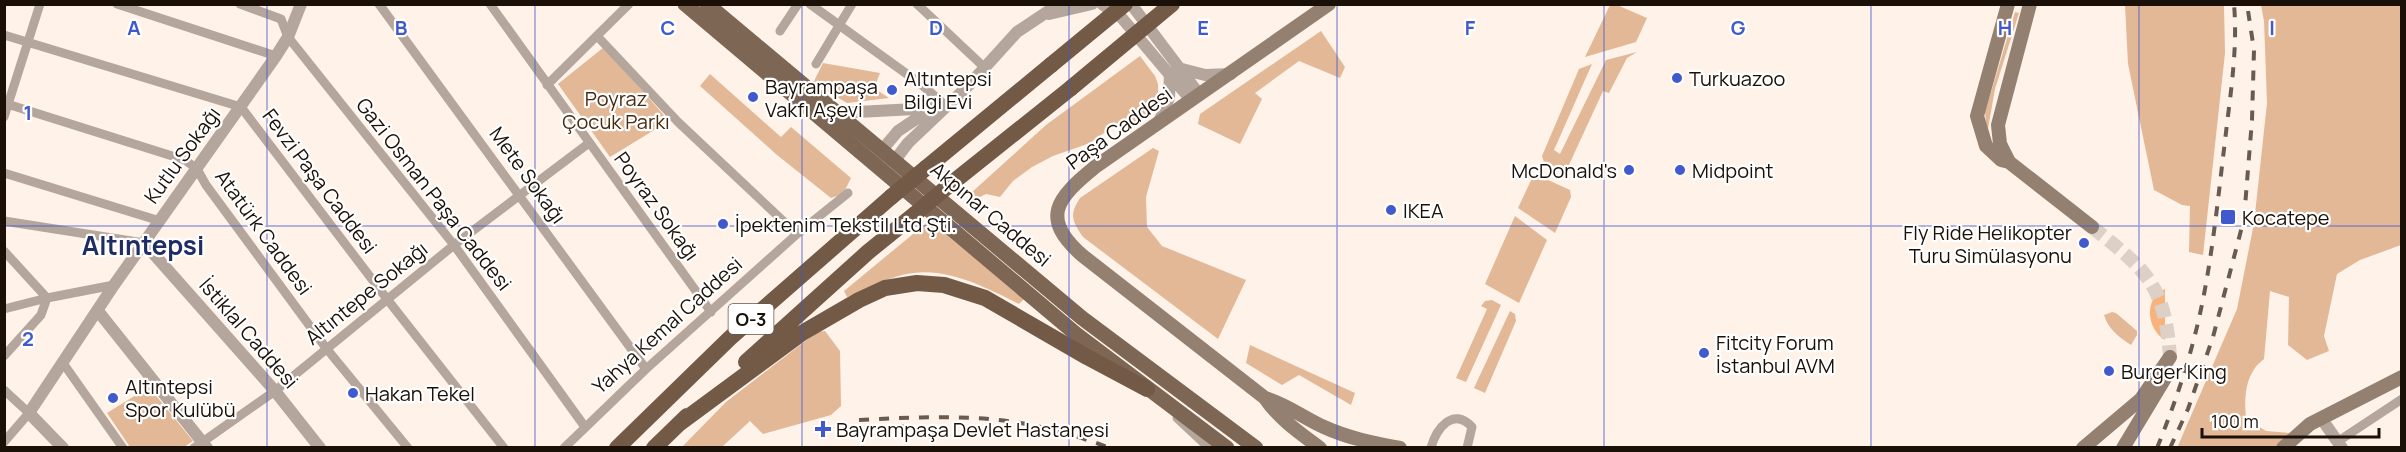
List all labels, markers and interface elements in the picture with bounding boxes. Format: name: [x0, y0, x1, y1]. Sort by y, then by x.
text: A: [127, 14, 141, 41]
text: B: [395, 14, 408, 41]
text: C: [661, 14, 675, 41]
text: D: [929, 14, 943, 41]
text: E: [1197, 14, 1209, 41]
text: F: [1465, 14, 1476, 41]
text: G: [1731, 14, 1746, 41]
text: H: [1998, 14, 2012, 41]
text: I: [2269, 14, 2275, 41]
place label: Altıntepsi Bilgi Evi: [904, 65, 992, 115]
place label: Turkuazoo: [1689, 65, 1786, 92]
marker: Turkuazoo: [1670, 71, 1684, 85]
place label: Bayrampaşa Vakfı Aşevi: [765, 73, 878, 123]
street label: Paşa Caddesi: [1061, 81, 1177, 175]
marker: Altıntepsi Bilgi Evi: [885, 83, 899, 97]
park label: Poyraz Çocuk Parkı: [562, 85, 670, 135]
marker: Bayrampaşa Vakfı Aşevi: [746, 90, 760, 104]
street label: Gazi Osman Paşa Caddesi: [350, 92, 518, 296]
text: 1: [24, 99, 32, 126]
street label: Kutlu Sokağı: [138, 101, 226, 209]
street label: Fevzi Paşa Caddesi: [257, 103, 383, 259]
street label: Mete Sokağı: [484, 121, 572, 229]
street label: Poyraz Sokağı: [608, 146, 706, 266]
street label: Akpınar Caddesi: [925, 156, 1057, 272]
place label: McDonald's: [1511, 157, 1617, 184]
place label: Midpoint: [1692, 157, 1774, 184]
marker: McDonald's: [1622, 163, 1636, 177]
marker: Midpoint: [1673, 163, 1687, 177]
street label: Atatürk Caddesi: [209, 164, 319, 300]
place label: IKEA: [1403, 197, 1444, 224]
marker: IKEA: [1384, 203, 1398, 217]
place label: Kocatepe: [2242, 204, 2330, 231]
marker: Kocatepe: [2219, 208, 2237, 226]
place label: İpektenim Tekstil Ltd Şti.: [735, 211, 956, 238]
marker: İpektenim Tekstil Ltd Şti.: [716, 217, 730, 231]
place label: Fly Ride Helikopter Turu Simülasyonu: [1903, 219, 2072, 269]
district label: Altıntepsi: [82, 227, 204, 263]
street label: Altıntepe Sokağı: [299, 235, 433, 351]
marker: Fly Ride Helikopter Turu Simülasyonu: [2077, 236, 2091, 250]
street label: Yahya Kemal Caddesi: [586, 250, 748, 400]
street label: İstiklal Caddesi: [193, 272, 305, 394]
road number: O-3: [728, 304, 774, 334]
text: 2: [22, 325, 34, 352]
place label: Fitcity Forum İstanbul AVM: [1716, 329, 1835, 379]
marker: Fitcity Forum İstanbul AVM: [1697, 346, 1711, 360]
place label: Burger King: [2121, 358, 2227, 385]
marker: Burger King: [2102, 364, 2116, 378]
place label: Altıntepsi Spor Kulübü: [125, 373, 236, 423]
place label: Hakan Tekel: [365, 380, 475, 407]
marker: Hakan Tekel: [346, 386, 360, 400]
marker: Altıntepsi Spor Kulübü: [106, 391, 120, 405]
scale bar: [2202, 401, 2379, 439]
text: 100 m: [2211, 409, 2259, 433]
place label: Bayrampaşa Devlet Hastanesi: [836, 416, 1109, 443]
marker: Bayrampaşa Devlet Hastanesi: [814, 420, 832, 438]

